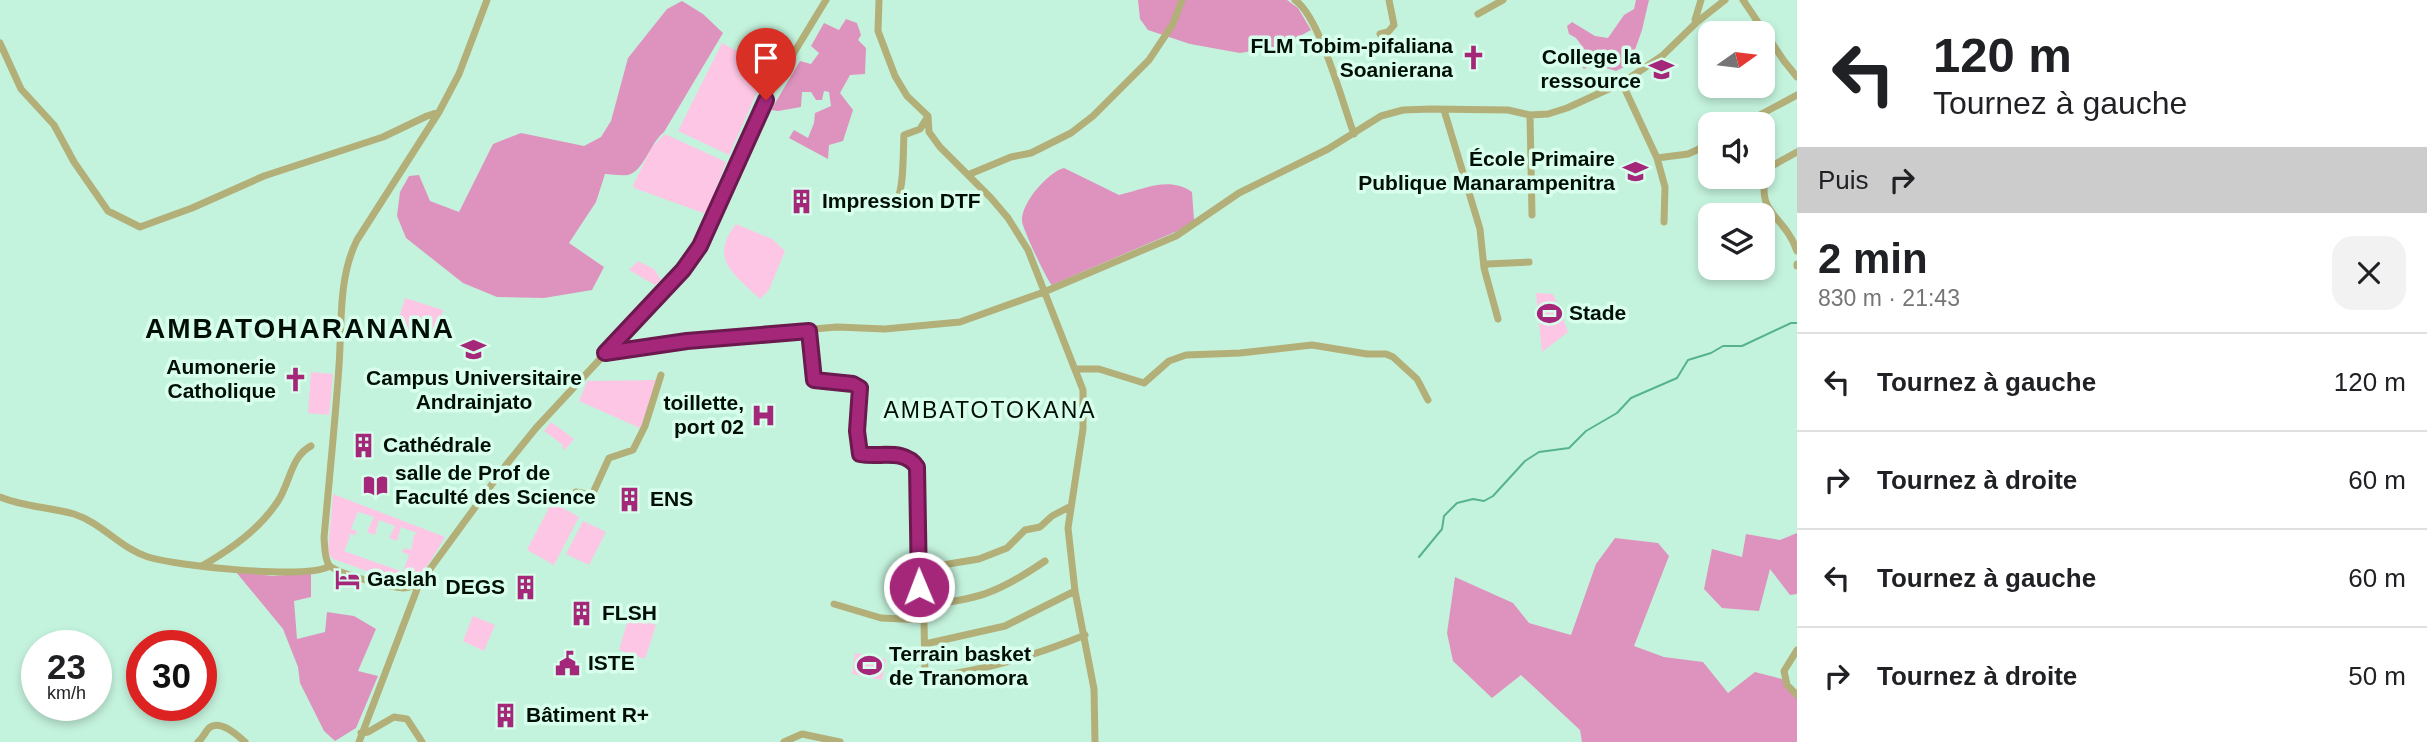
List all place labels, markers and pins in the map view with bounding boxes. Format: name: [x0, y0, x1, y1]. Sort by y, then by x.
pin: [736, 28, 796, 100]
place label: FLM Tobim-pifaliana Soanierana: [1250, 34, 1453, 81]
church icon: FLM Tobim-pifaliana Soanierana: [1459, 44, 1487, 72]
place label: College la ressource: [1541, 45, 1641, 92]
school or university icon: College la ressource: [1647, 55, 1675, 83]
place label: École Primaire Publique Manarampenitra: [1358, 147, 1615, 194]
school or university icon: École Primaire Publique Manarampenitra: [1621, 157, 1649, 185]
building icon: Impression DTF: [788, 187, 816, 215]
place label: Impression DTF: [822, 189, 981, 212]
sports icon: Stade: [1535, 299, 1563, 327]
place label: Stade: [1569, 301, 1626, 324]
school or university icon: Campus Universitaire Andrainjato: [460, 335, 488, 363]
place label: Aumonerie Catholique: [166, 355, 276, 402]
church icon: Aumonerie Catholique: [282, 365, 310, 393]
place label: Campus Universitaire Andrainjato: [366, 366, 582, 413]
place label: toillette, port 02: [663, 391, 744, 438]
hospital icon: toillette, port 02: [750, 401, 778, 429]
building icon: Cathédrale: [349, 431, 377, 459]
place label: Cathédrale: [383, 433, 492, 456]
place label: salle de Prof de Faculté des Science: [395, 461, 596, 508]
library icon: salle de Prof de Faculté des Science: [361, 471, 389, 499]
building icon: ENS: [616, 485, 644, 513]
place label: ENS: [650, 487, 693, 510]
hotel icon: Gaslah: [333, 565, 361, 593]
place label: Gaslah: [367, 567, 437, 590]
building icon: DEGS: [511, 573, 539, 601]
place label: DEGS: [445, 575, 505, 598]
building icon: FLSH: [568, 599, 596, 627]
place label: FLSH: [602, 601, 657, 624]
place label: Terrain basket de Tranomora: [889, 642, 1031, 689]
public building icon: ISTE: [554, 649, 582, 677]
place label: ISTE: [588, 651, 635, 674]
sports icon: Terrain basket de Tranomora: [855, 652, 883, 680]
building icon: Bâtiment R+: [492, 701, 520, 729]
place label: Bâtiment R+: [526, 703, 649, 726]

